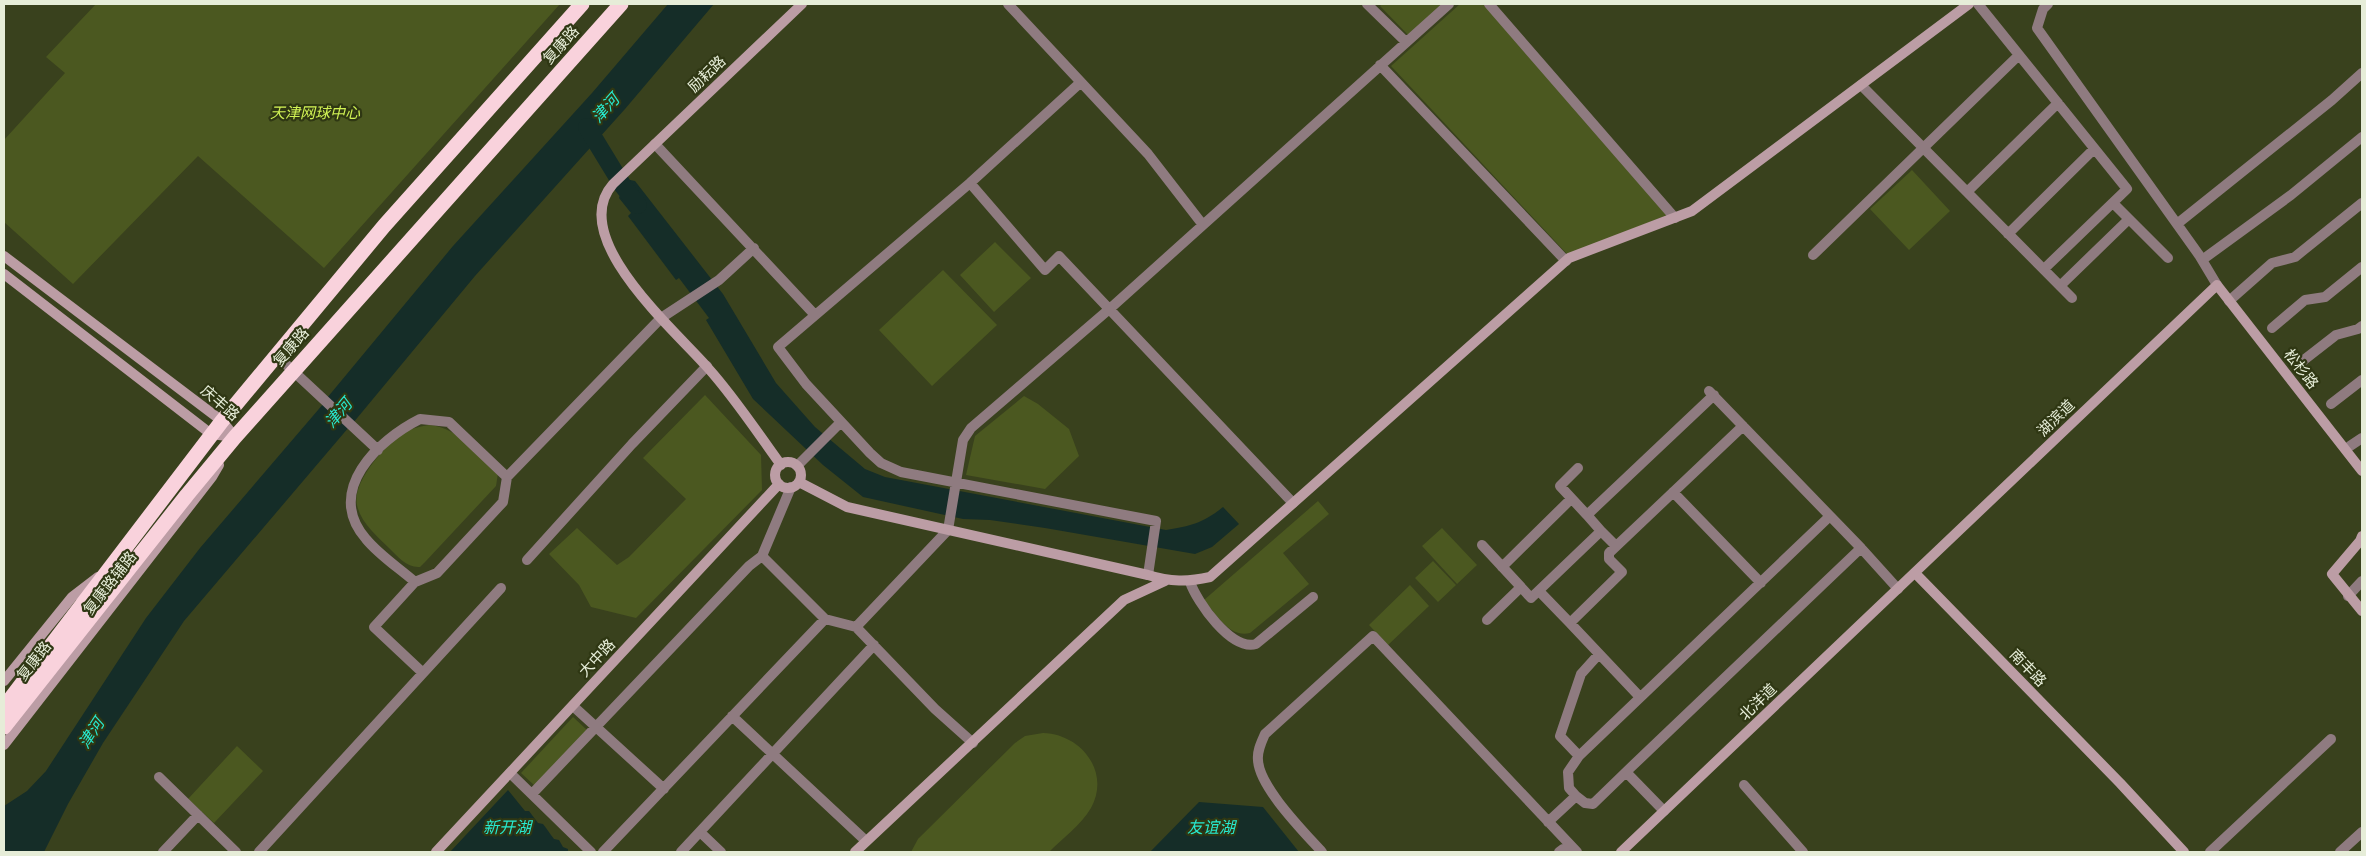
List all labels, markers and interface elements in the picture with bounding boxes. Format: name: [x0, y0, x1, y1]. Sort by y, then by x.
street label: 复康路: [536, 20, 583, 68]
street label: 励耘路: [682, 49, 730, 97]
water label: 津河: [585, 85, 626, 127]
park label: 天津网球中心: [270, 100, 361, 123]
street label: 复康路: [266, 321, 313, 371]
street label: 松杉路: [2279, 343, 2325, 393]
street label: 庆丰路: [196, 378, 246, 425]
water label: 津河: [318, 390, 359, 432]
street label: 湖滨道: [2031, 393, 2079, 441]
street label: 复康路辅路: [77, 545, 141, 619]
street label: 大中路: [572, 633, 620, 681]
street label: 复康路: [10, 635, 56, 685]
street label: 南丰路: [2005, 643, 2053, 691]
street label: 北洋道: [1733, 677, 1781, 725]
water label: 津河: [71, 710, 111, 752]
water label: 新开湖: [483, 814, 534, 838]
water label: 友谊湖: [1187, 814, 1238, 838]

